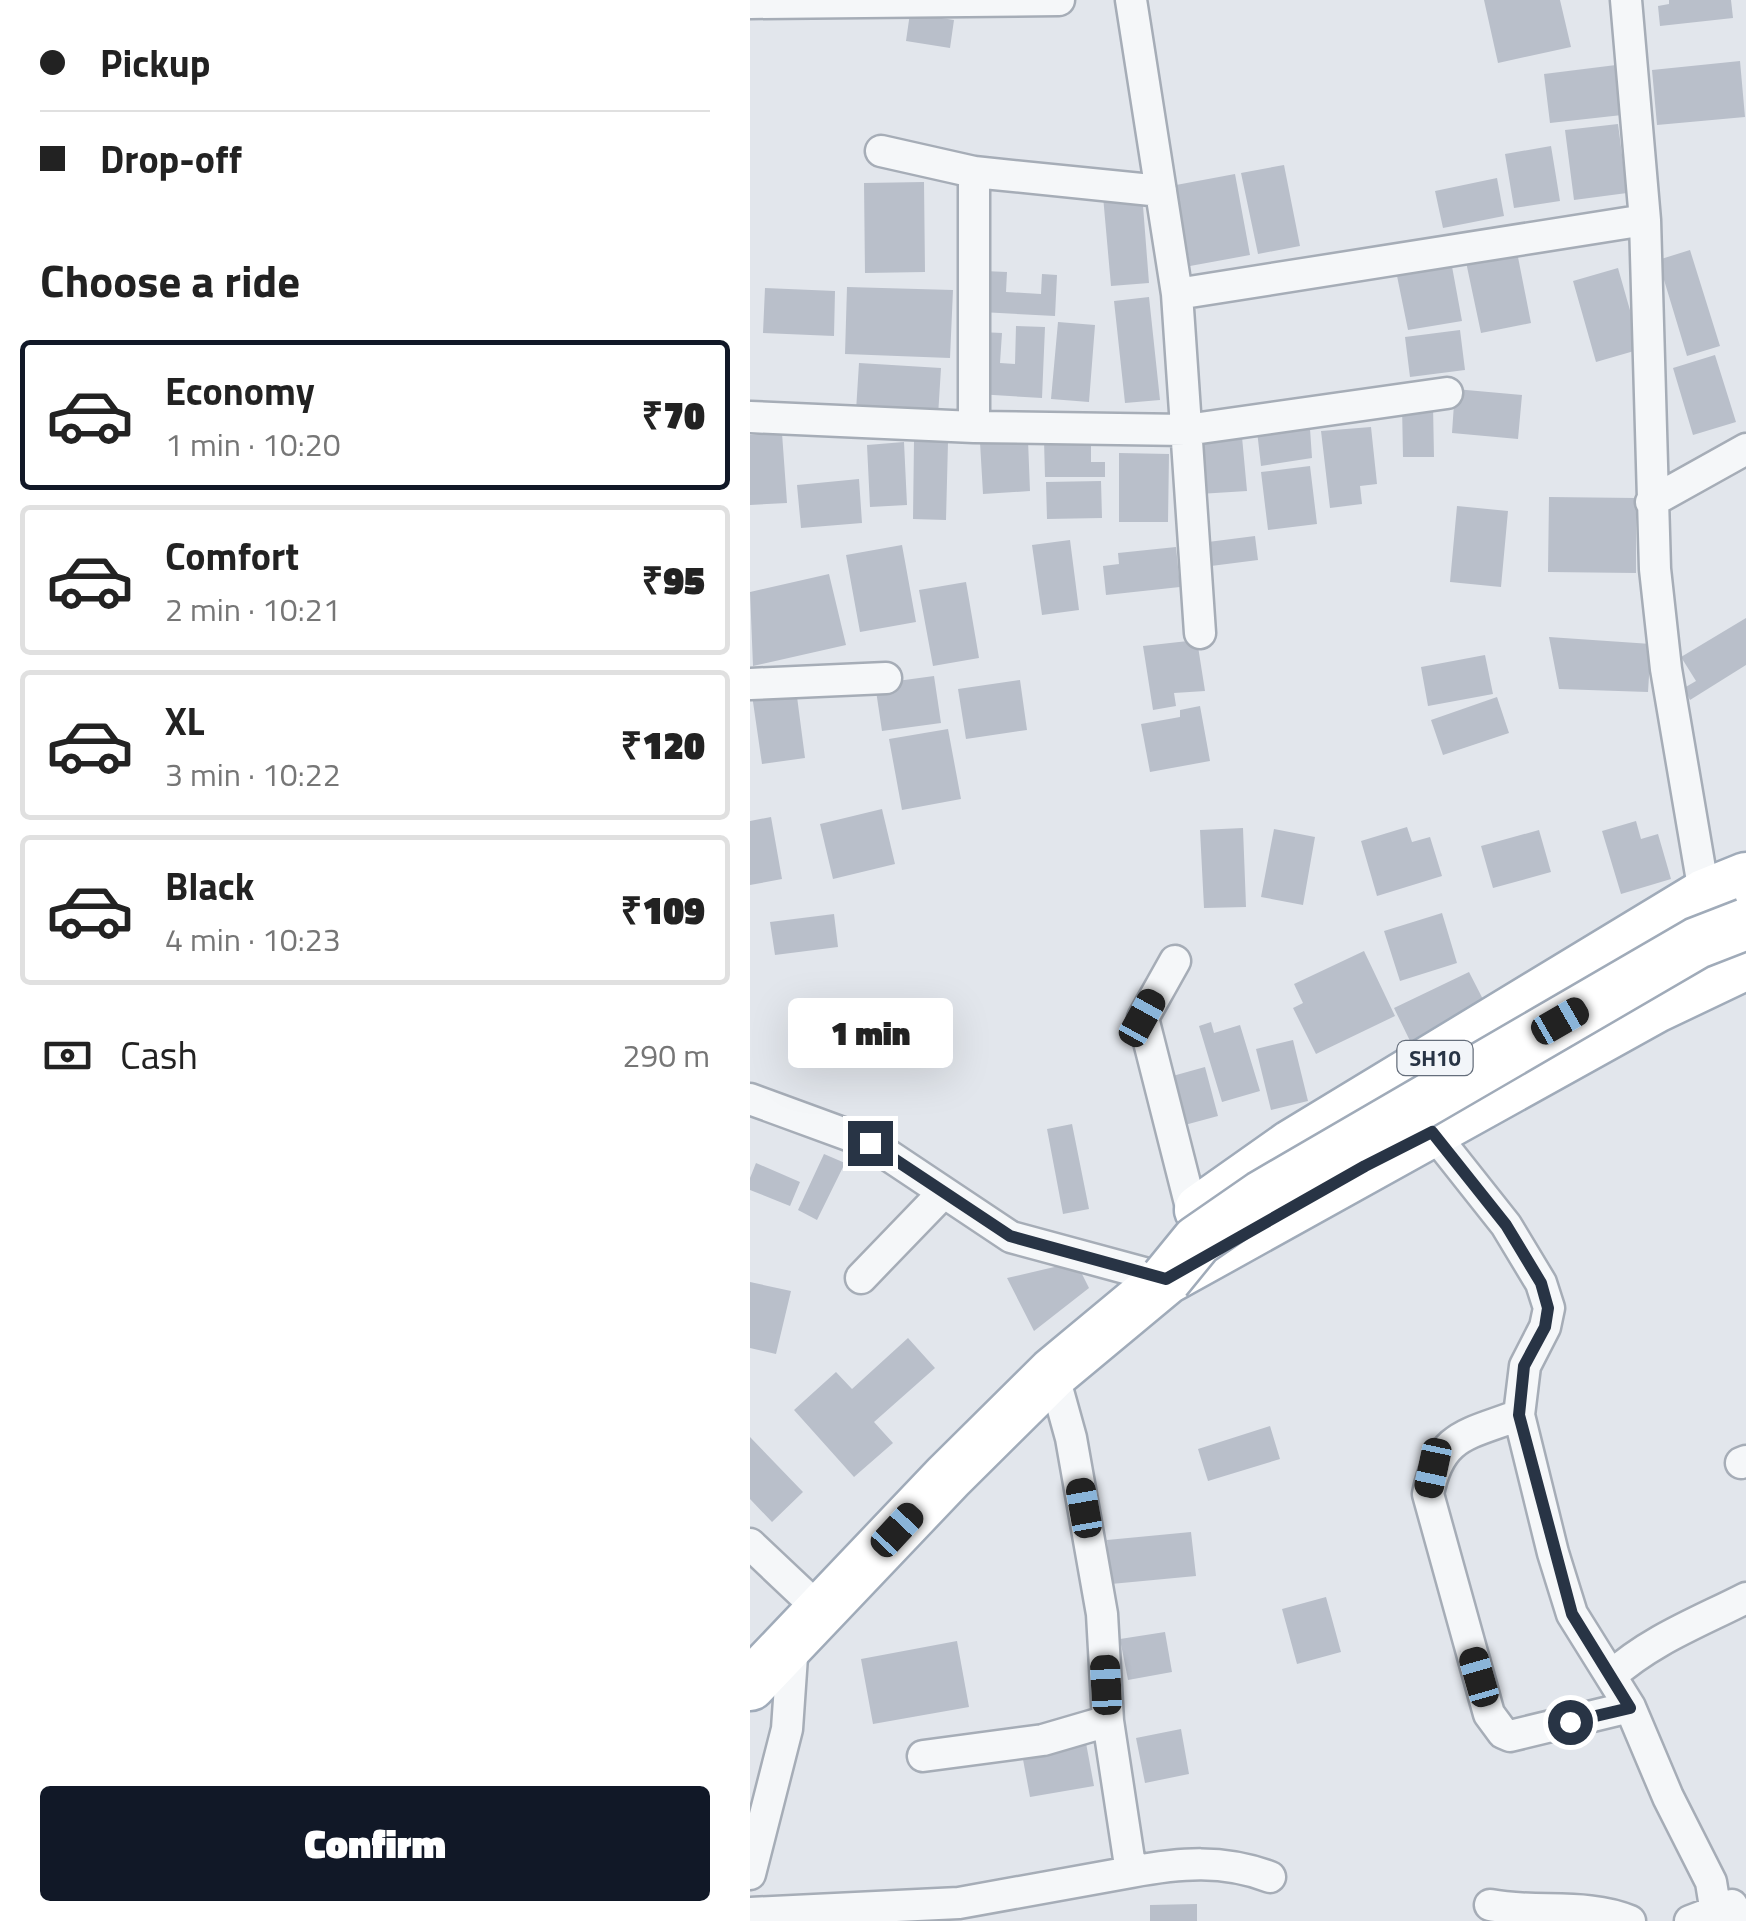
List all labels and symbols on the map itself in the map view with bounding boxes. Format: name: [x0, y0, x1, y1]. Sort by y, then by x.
car: [1114, 984, 1170, 1052]
car: [1527, 993, 1593, 1049]
callout: 1 min: [788, 998, 952, 1068]
road number: SH10: [1398, 1041, 1472, 1075]
route end: [848, 1121, 893, 1166]
car: [1412, 1436, 1454, 1500]
car: [1064, 1476, 1104, 1540]
car: [866, 1498, 928, 1562]
car: [1456, 1644, 1502, 1710]
car: [1089, 1654, 1123, 1716]
route start: [1548, 1700, 1593, 1745]

